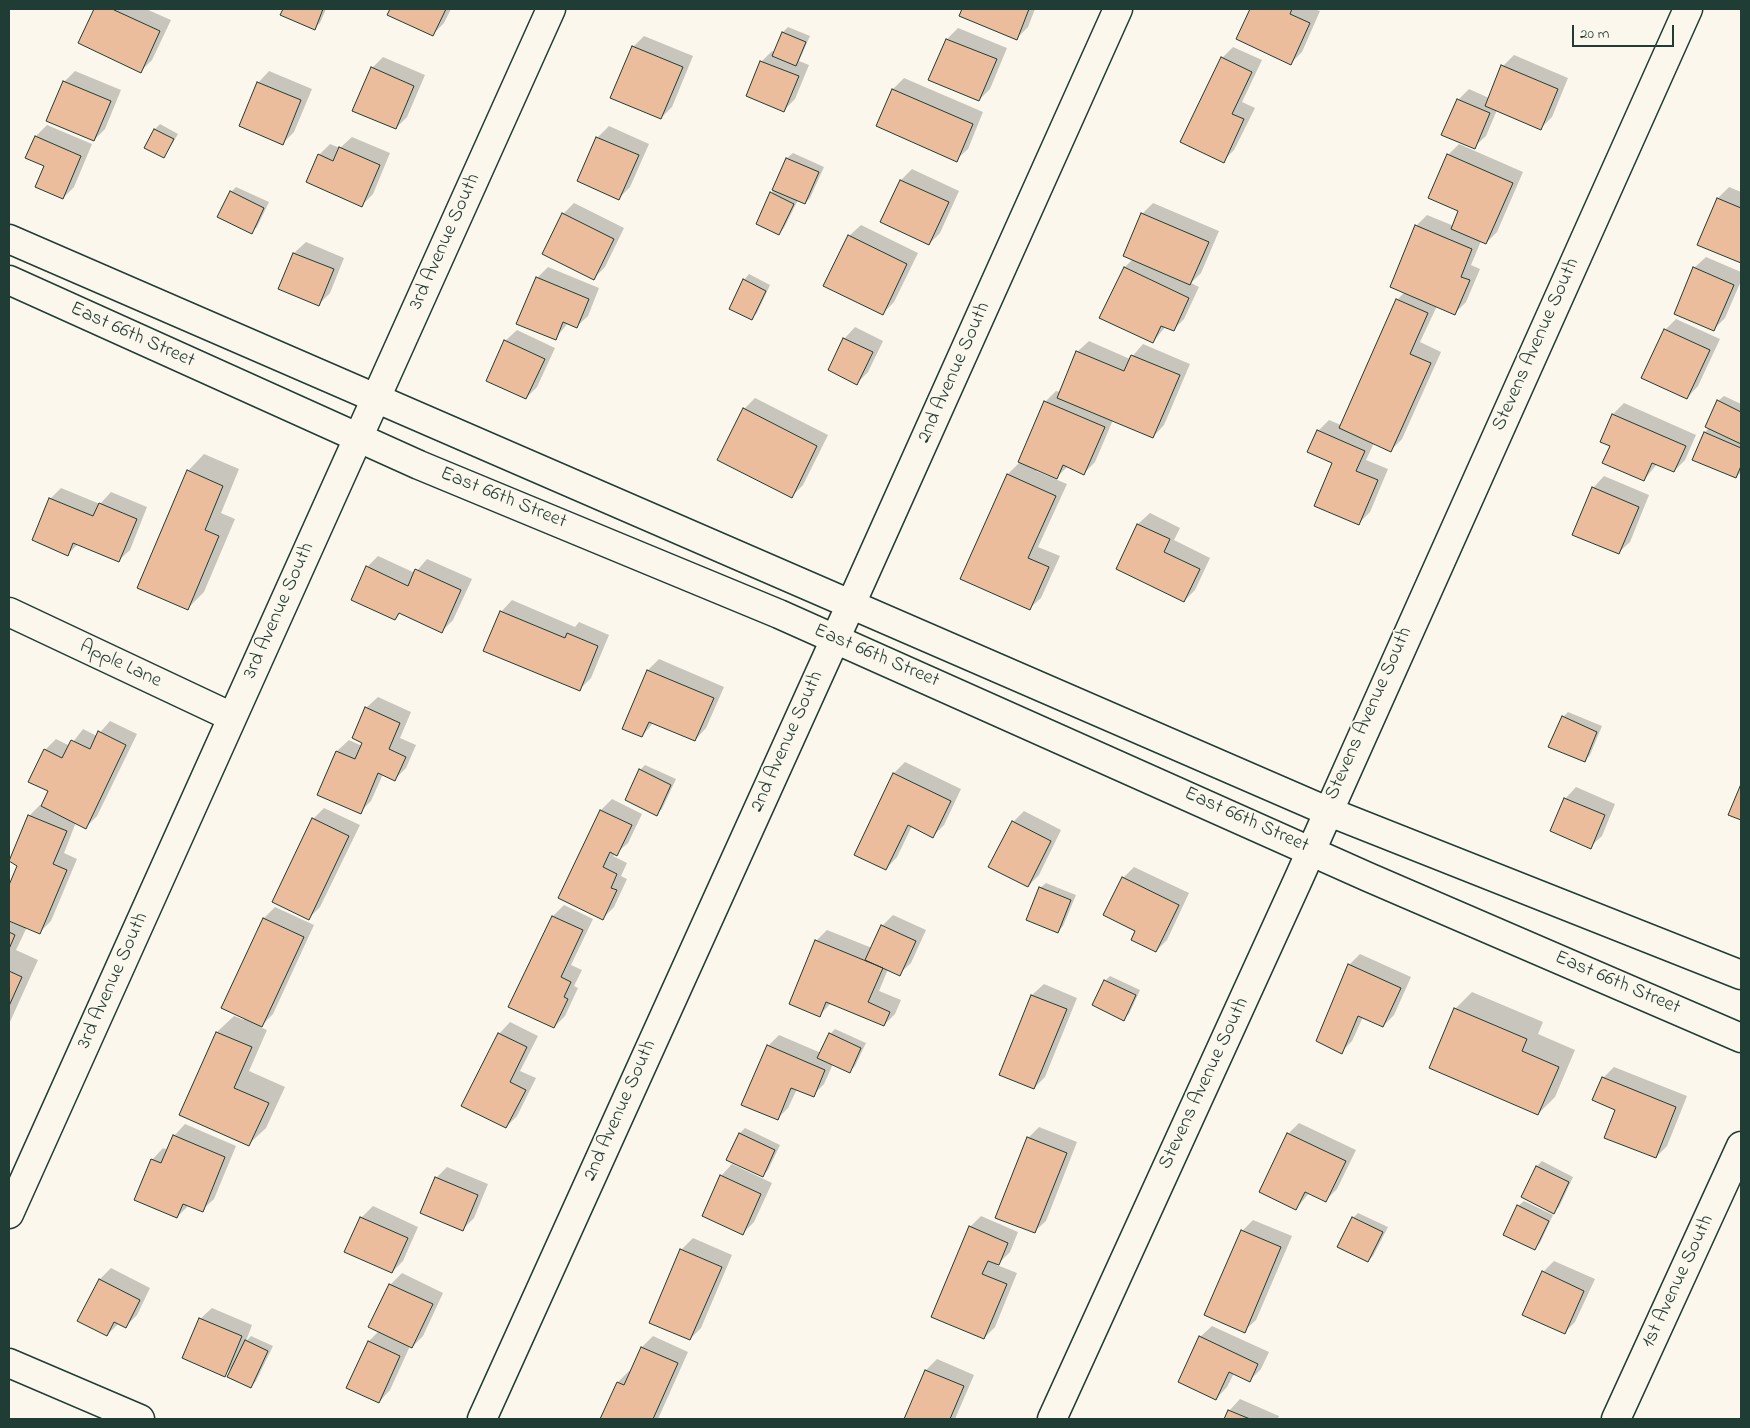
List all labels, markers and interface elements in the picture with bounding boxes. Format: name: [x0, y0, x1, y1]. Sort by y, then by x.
scale bar: [1575, 15, 1678, 47]
text: 20 m: [1580, 23, 1609, 45]
street label: 3rd Avenue South: [405, 170, 487, 314]
street label: Stevens Avenue South: [1488, 255, 1586, 435]
street label: East 66th Street: [66, 298, 198, 374]
street label: 2nd Avenue South: [913, 299, 997, 447]
street label: East 66th Street: [436, 463, 570, 535]
street label: 3rd Avenue South: [239, 539, 321, 683]
street label: East 66th Street: [810, 620, 942, 694]
street label: Stevens Avenue South: [1321, 624, 1419, 804]
street label: Apple Lane: [75, 636, 165, 694]
street label: 2nd Avenue South: [746, 668, 830, 816]
street label: East 66th Street: [1180, 783, 1312, 859]
street label: 3rd Avenue South: [73, 909, 155, 1053]
street label: East 66th Street: [1551, 947, 1683, 1021]
street label: Stevens Avenue South: [1155, 994, 1255, 1174]
street label: 2nd Avenue South: [579, 1037, 663, 1185]
street label: 1st Avenue South: [1638, 1212, 1720, 1352]

